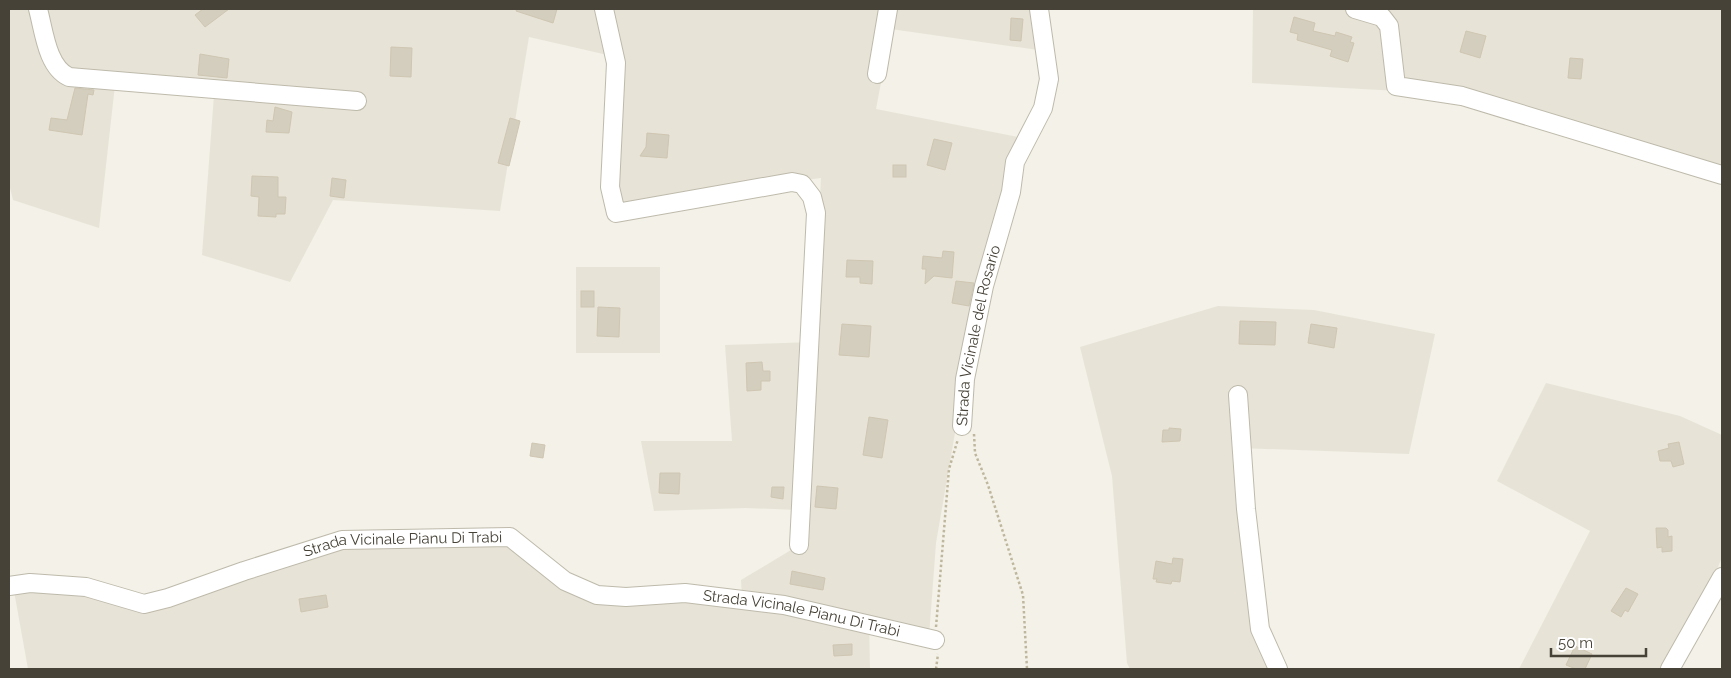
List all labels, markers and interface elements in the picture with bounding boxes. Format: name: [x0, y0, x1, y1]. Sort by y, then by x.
street label: Strada Vicinale del Rosario: [953, 243, 1004, 427]
street label: Strada Vicinale Pianu Di Trabi: [301, 528, 502, 561]
street label: Strada Vicinale Pianu Di Trabi: [702, 586, 902, 641]
scale bar: [1551, 626, 1646, 658]
text: 50 m: [1558, 634, 1593, 652]

